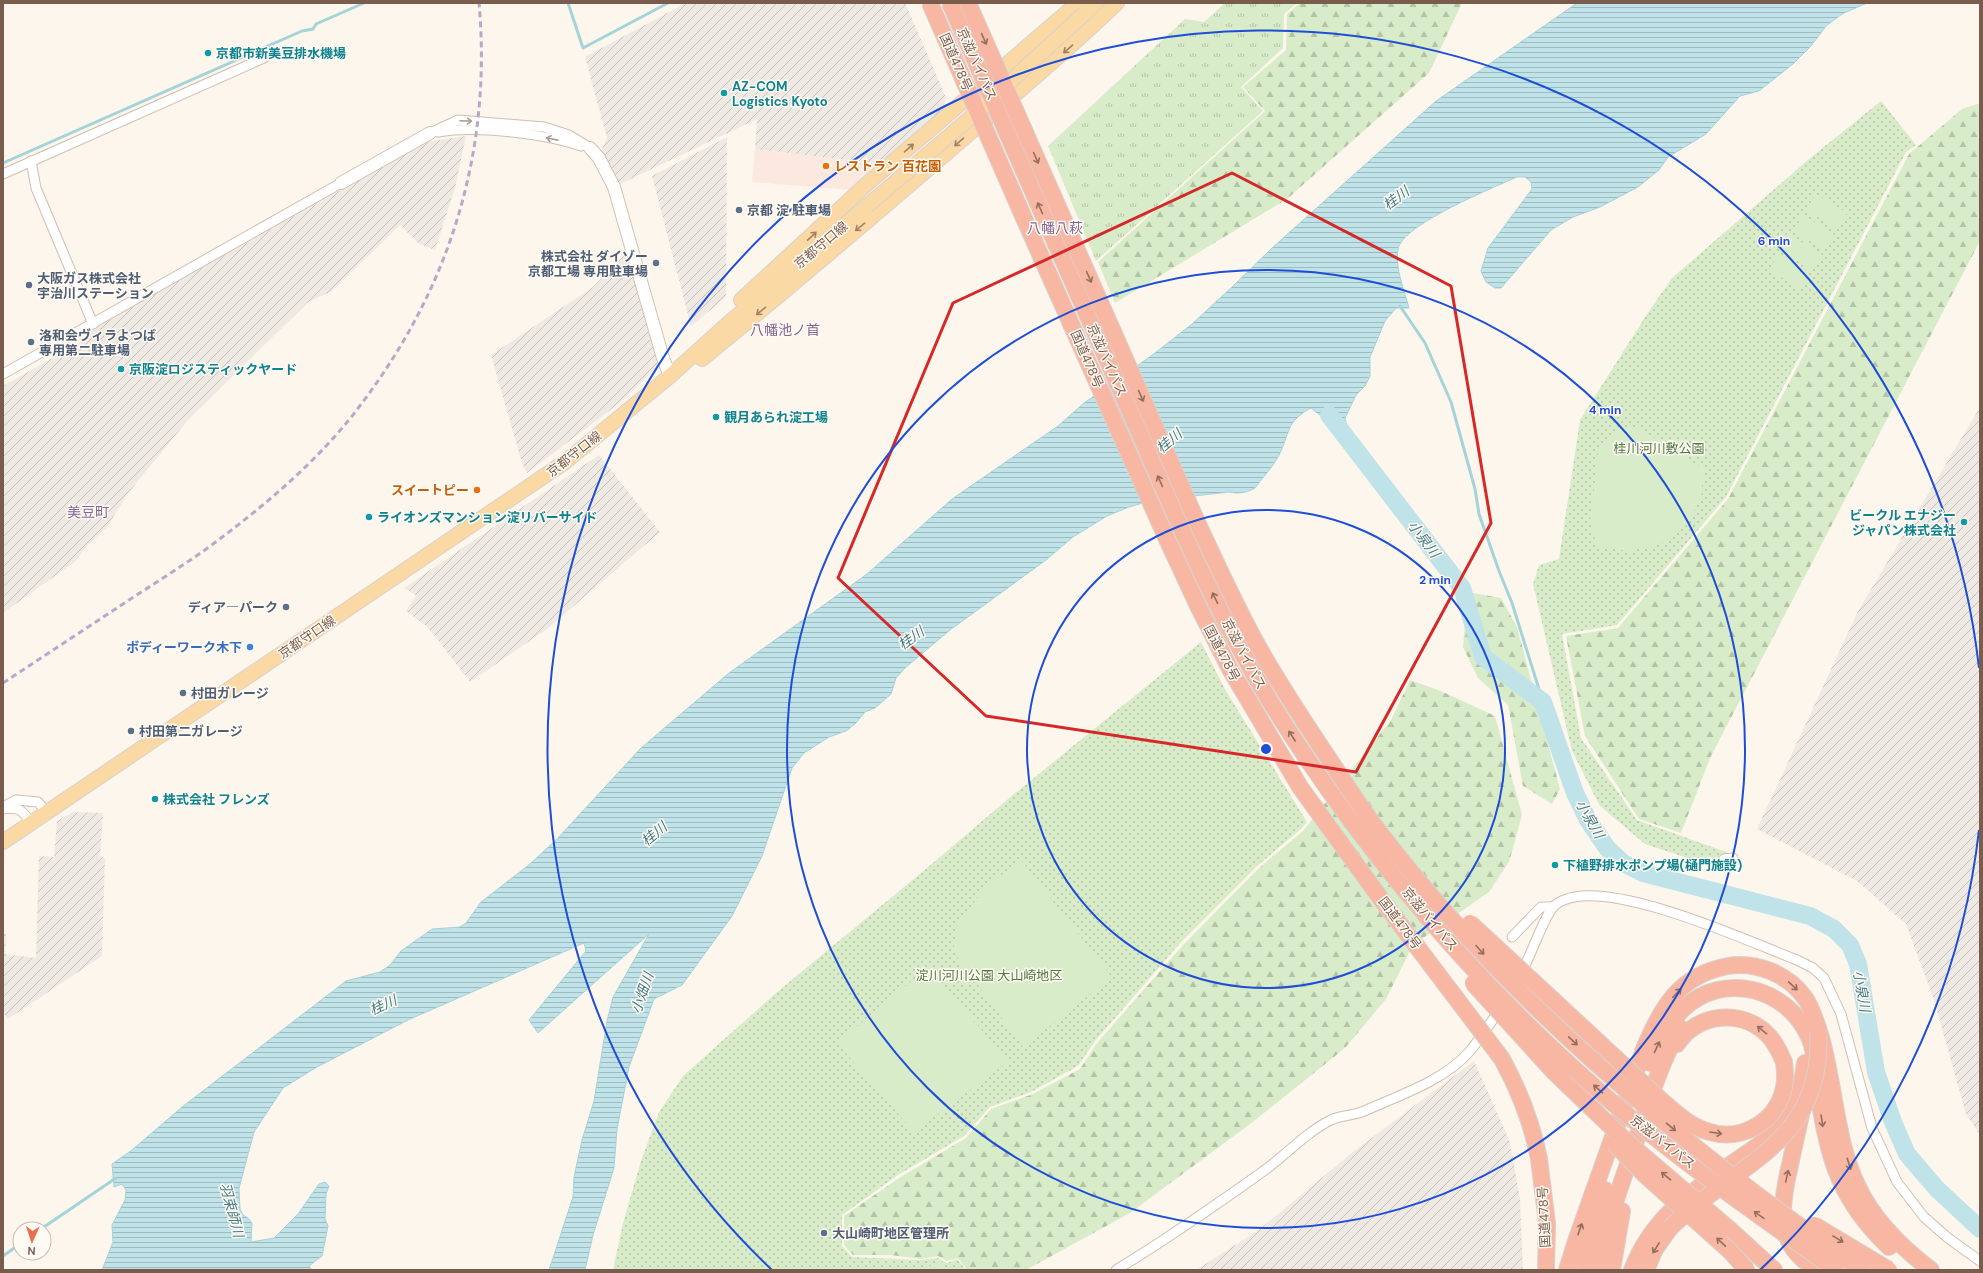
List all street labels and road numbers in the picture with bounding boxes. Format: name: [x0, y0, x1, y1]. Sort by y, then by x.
street label: 京滋バイパス: [953, 25, 1001, 103]
street label: 国道478号: [936, 30, 976, 94]
street label: 京都守口線: [791, 218, 851, 272]
street label: 京滋バイパス: [1083, 321, 1131, 399]
street label: 国道478号: [1067, 327, 1107, 391]
street label: 京都守口線: [543, 427, 605, 481]
street label: 京都守口線: [275, 612, 339, 662]
street label: 京滋バイパス: [1218, 616, 1270, 692]
street label: 国道478号: [1200, 622, 1244, 684]
street label: 京滋バイパス: [1399, 884, 1461, 954]
street label: 国道478号: [1375, 893, 1425, 953]
street label: 京滋バイパス: [1627, 1111, 1699, 1173]
street label: 国道478号: [1534, 1186, 1554, 1248]

